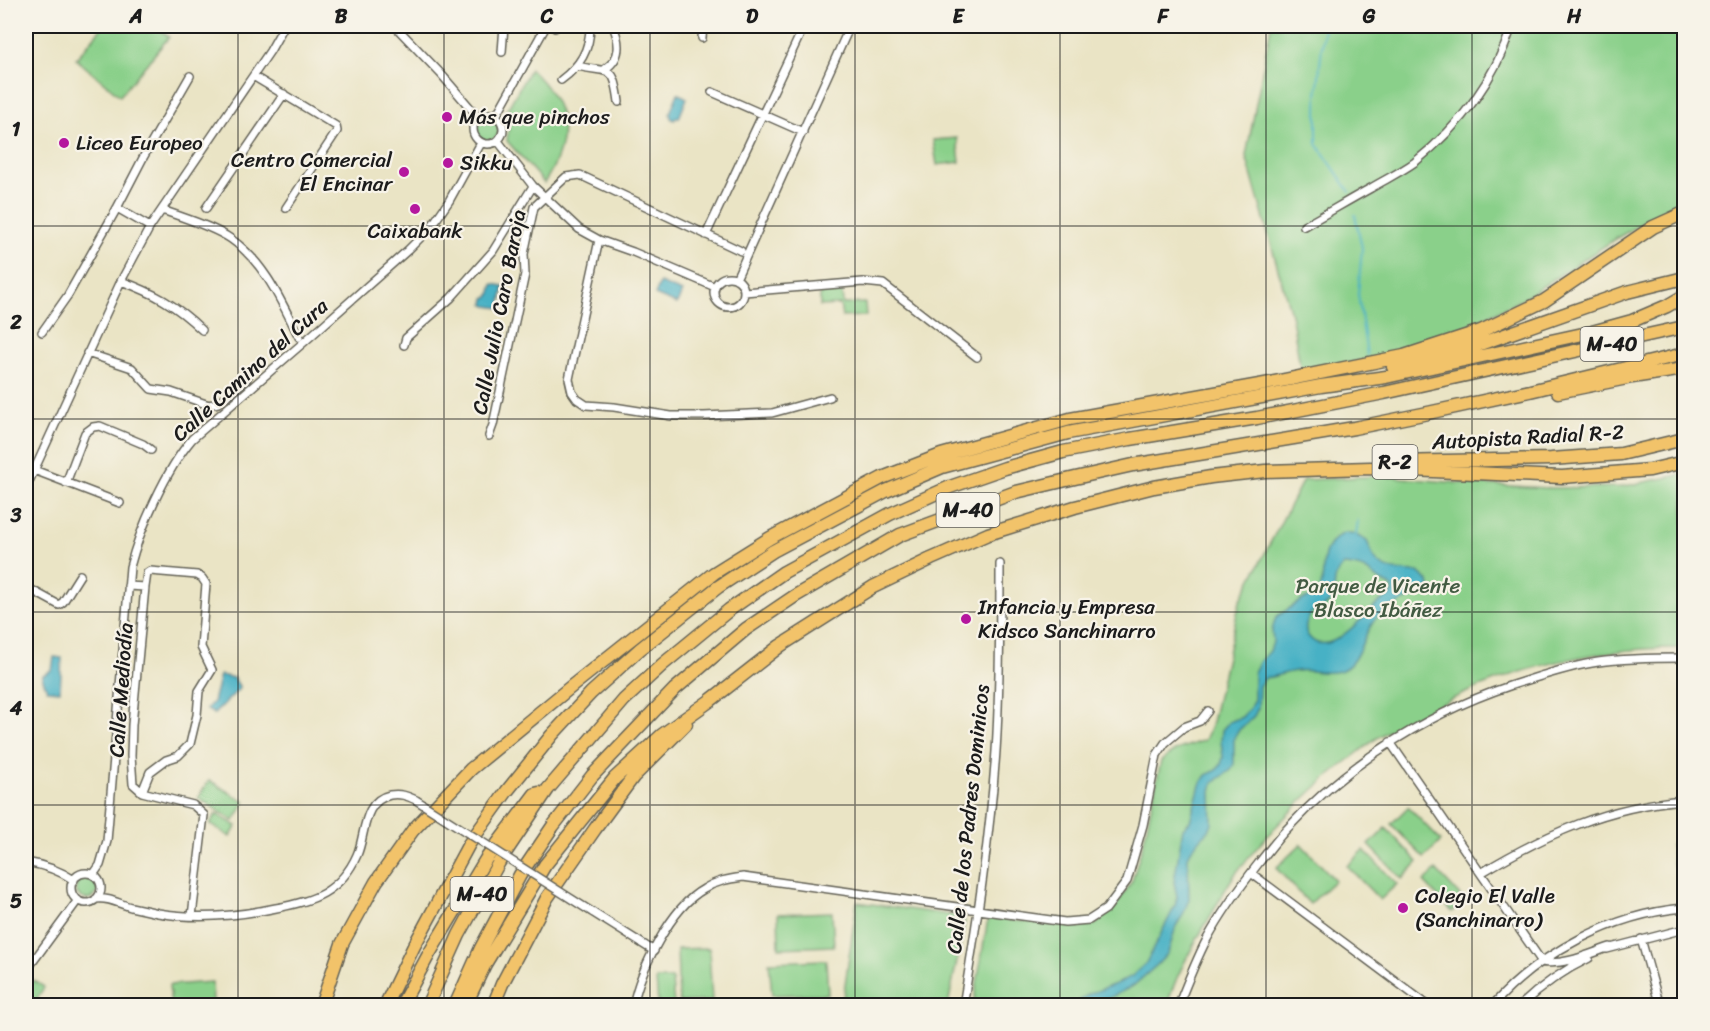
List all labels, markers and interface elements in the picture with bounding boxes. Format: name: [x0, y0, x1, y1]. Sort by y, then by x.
text: A: [128, 0, 143, 34]
text: B: [335, 0, 348, 34]
text: C: [540, 0, 554, 34]
text: D: [746, 0, 759, 34]
text: E: [952, 0, 965, 34]
text: F: [1157, 0, 1170, 34]
text: G: [1362, 0, 1376, 34]
text: H: [1566, 0, 1582, 34]
place label: Más que pinchos: [459, 98, 610, 136]
marker: Más que pinchos: [440, 110, 454, 124]
text: 1: [12, 112, 21, 147]
place label: Liceo Europeo: [76, 124, 203, 162]
marker: Liceo Europeo: [57, 136, 71, 150]
place label: Centro Comercial El Encinar: [231, 141, 393, 203]
place label: Sikku: [460, 144, 513, 182]
marker: Sikku: [441, 156, 455, 170]
marker: Centro Comercial El Encinar: [397, 165, 411, 179]
marker: Caixabank: [408, 202, 422, 216]
street label: Calle Julio Caro Baroja: [460, 206, 538, 418]
place label: Caixabank: [367, 212, 463, 250]
street label: Calle Camino del Cura: [163, 288, 338, 451]
text: 2: [9, 305, 22, 340]
road number: M-40: [1580, 327, 1644, 361]
street label: Autopista Radial R-2: [1430, 413, 1625, 461]
road number: R-2: [1372, 445, 1418, 479]
road number: M-40: [936, 493, 1000, 527]
text: 3: [10, 498, 22, 533]
park label: Parque de Vicente Blasco Ibáñez: [1296, 567, 1460, 629]
place label: Infancia y Empresa Kidsco Sanchinarro: [977, 588, 1156, 650]
marker: Infancia y Empresa Kidsco Sanchinarro: [959, 612, 973, 626]
street label: Calle Mediodía: [97, 621, 145, 759]
street label: Calle de los Padres Dominicos: [935, 682, 1001, 956]
text: 4: [9, 691, 23, 726]
road number: M-40: [450, 877, 514, 911]
place label: Colegio El Valle (Sanchinarro): [1415, 877, 1555, 939]
text: 5: [10, 884, 22, 919]
marker: Colegio El Valle (Sanchinarro): [1396, 901, 1410, 915]

